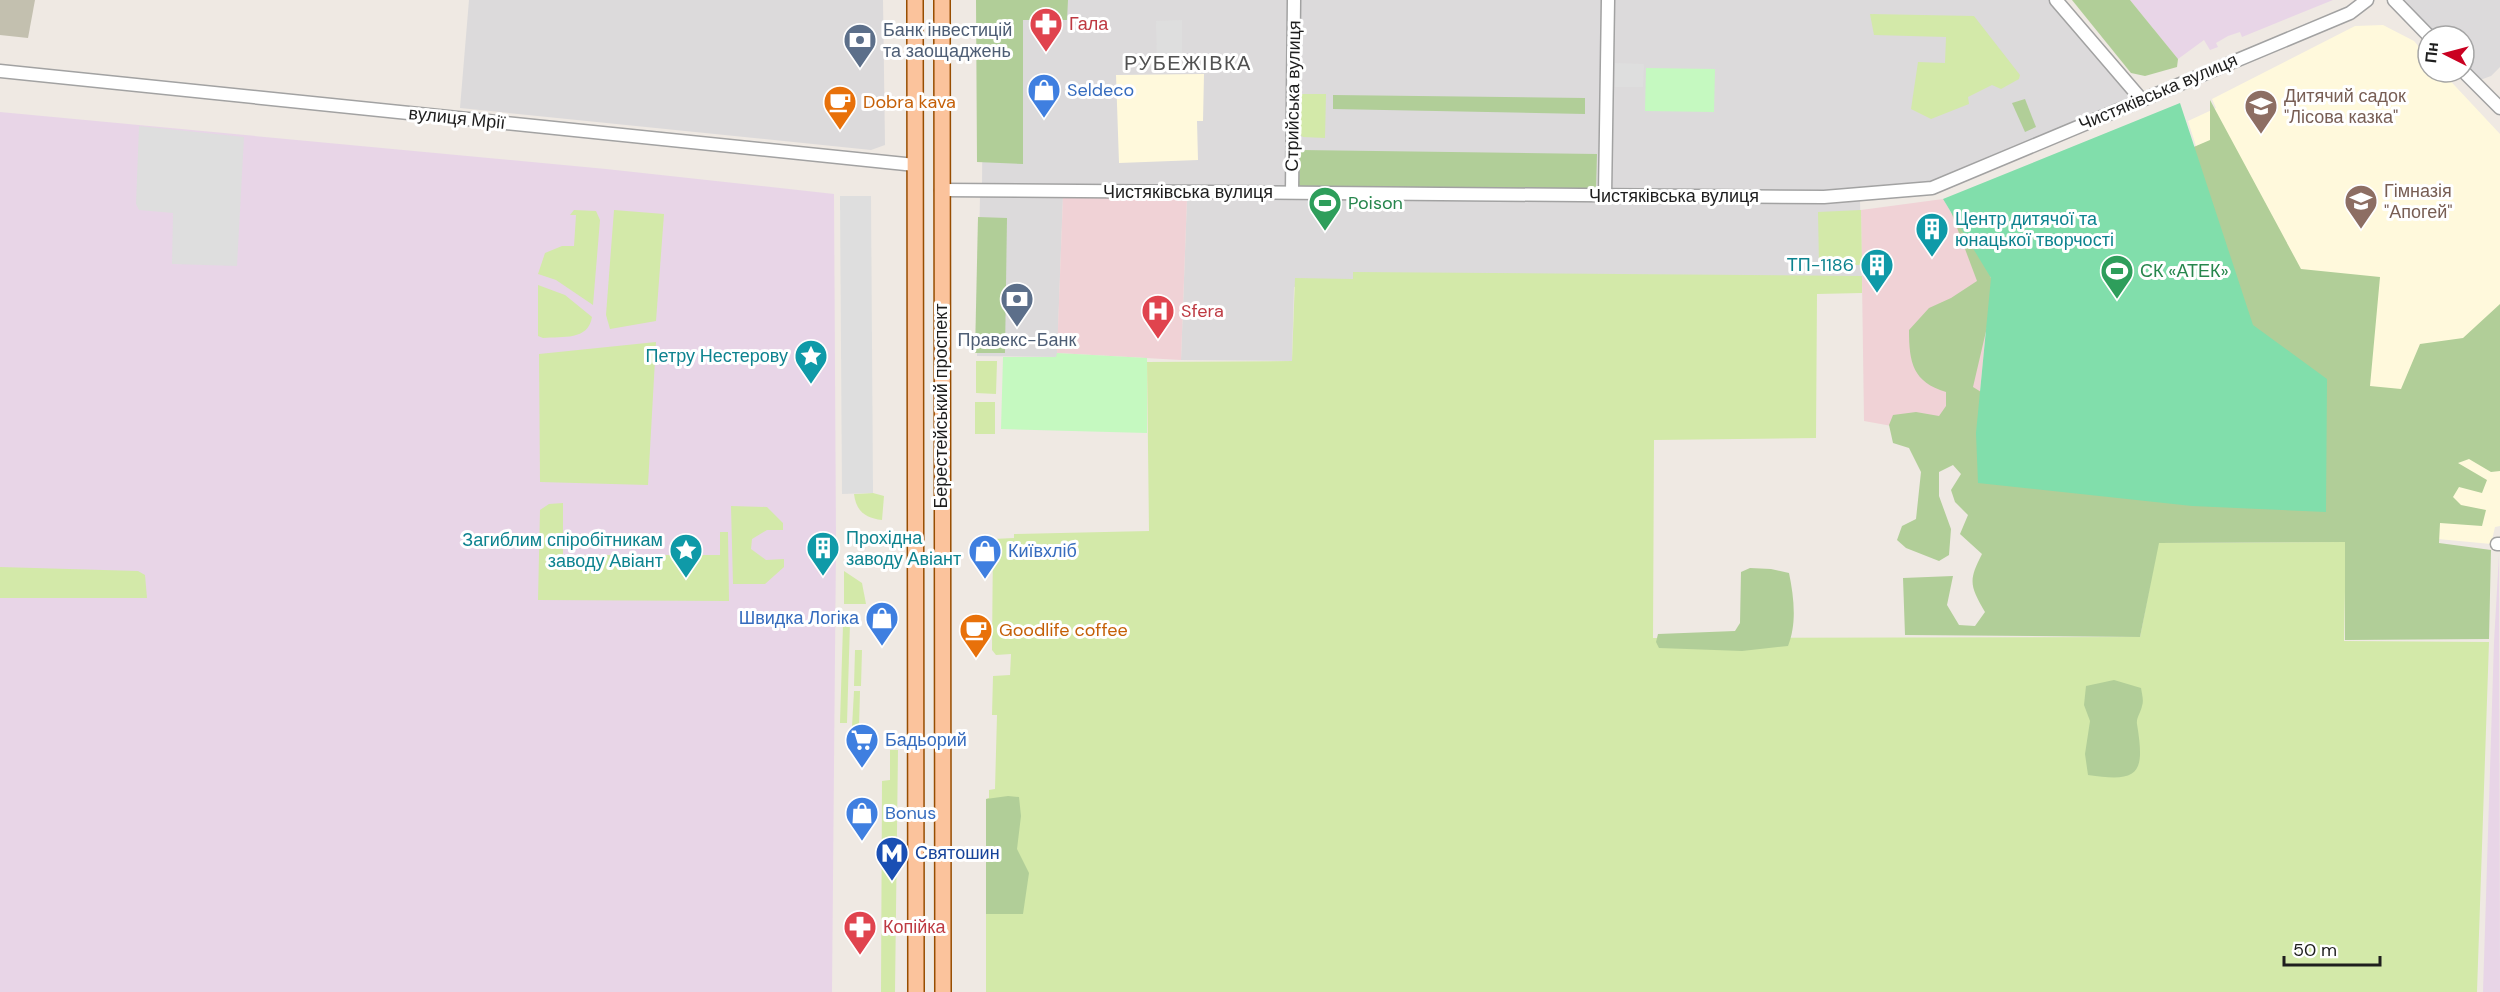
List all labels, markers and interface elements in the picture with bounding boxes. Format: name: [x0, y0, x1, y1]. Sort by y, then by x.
pharmacy icon: Гала: [1028, 6, 1064, 53]
place label: Гала: [1069, 12, 1109, 36]
place label: Банк інвестицій та заощаджень: [883, 18, 1012, 63]
street label: Стрийська вулиця: [1280, 20, 1306, 172]
bank icon: Банк інвестицій та заощаджень: [842, 22, 878, 69]
north arrow: [2416, 24, 2476, 84]
text: Пн: [2420, 41, 2443, 64]
street label: Чистяківська вулиця: [2075, 48, 2241, 136]
district label: РУБЕЖІВКА: [1124, 50, 1252, 76]
shop icon: Seldeco: [1026, 72, 1062, 119]
place label: Seldeco: [1067, 78, 1134, 102]
cafe icon: Dobra kava: [822, 84, 858, 131]
place label: Дитячий садок "Лісова казка": [2284, 84, 2406, 129]
school or university icon: Дитячий садок "Лісова казка": [2243, 88, 2279, 135]
place label: Dobra kava: [863, 90, 956, 114]
street label: вулиця Мрії: [407, 101, 507, 135]
place label: Гімназія "Апогей": [2384, 179, 2452, 224]
street label: Чистяківська вулиця: [1103, 180, 1273, 204]
school or university icon: Гімназія "Апогей": [2343, 183, 2379, 230]
street label: Чистяківська вулиця: [1589, 184, 1759, 208]
sports icon: Poison: [1307, 185, 1343, 232]
place label: Poison: [1348, 191, 1403, 215]
place label: Центр дитячої та юнацької творчості: [1955, 207, 2114, 252]
building icon: Центр дитячої та юнацької творчості: [1914, 211, 1950, 258]
building icon: ТП-1186: [1859, 247, 1895, 294]
place label: ТП-1186: [1787, 253, 1854, 277]
sports icon: СК «АТЕК»: [2099, 253, 2135, 300]
place label: СК «АТЕК»: [2140, 259, 2229, 283]
bank icon: Правекс-Банк: [999, 281, 1035, 328]
hospital icon: Sfera: [1140, 293, 1176, 340]
place label: Sfera: [1181, 299, 1224, 323]
street label: Берестейський проспект: [929, 304, 953, 508]
place label: Правекс-Банк: [958, 328, 1077, 352]
place icon: Петру Нестерову: [793, 338, 829, 385]
place label: Петру Нестерову: [646, 344, 788, 368]
place label: Прохідна заводу Авіант: [846, 526, 961, 571]
place label: Загиблим спіробітникам заводу Авіант: [462, 528, 663, 573]
building icon: Прохідна заводу Авіант: [805, 530, 841, 577]
place icon: Загиблим спіробітникам заводу Авіант: [668, 532, 704, 579]
shop icon: Київхліб: [967, 533, 1003, 580]
place label: Київхліб: [1008, 539, 1077, 563]
shop icon: Швидка Логіка: [864, 600, 900, 647]
place label: Швидка Логіка: [739, 606, 860, 630]
cafe icon: Goodlife coffee: [958, 612, 994, 659]
place label: Goodlife coffee: [999, 618, 1128, 642]
supermarket icon: Бадьорий: [844, 722, 880, 769]
place label: Бадьорий: [885, 728, 967, 752]
shop icon: Bonus: [844, 795, 880, 842]
place label: Bonus: [885, 801, 936, 825]
metro station icon: Святошин: [874, 835, 910, 882]
place label: Святошин: [915, 841, 1000, 865]
pharmacy icon: Копійка: [842, 909, 878, 956]
place label: Копійка: [883, 915, 947, 939]
scale bar: [2284, 929, 2380, 967]
text: 50 m: [2293, 938, 2337, 962]

